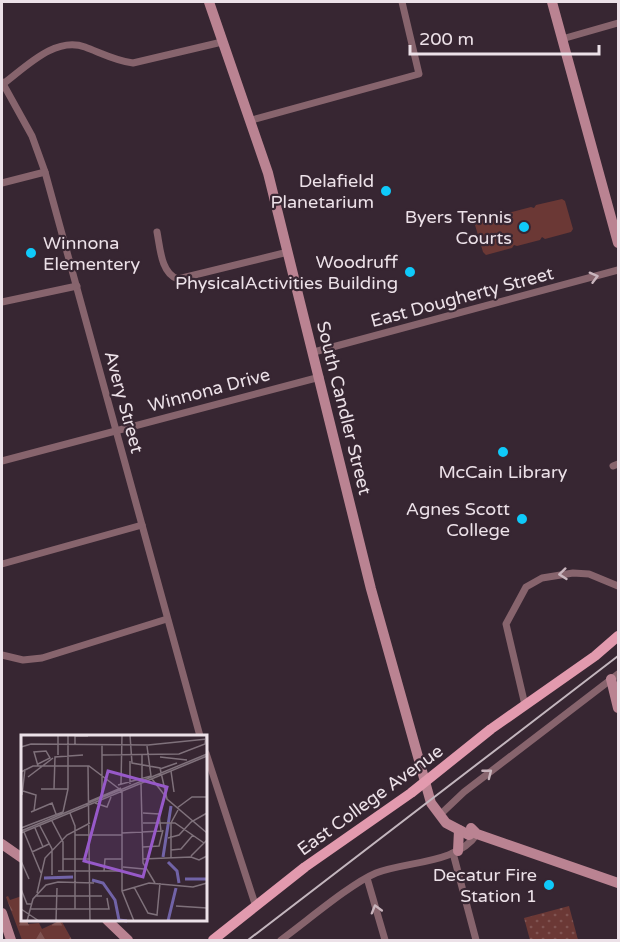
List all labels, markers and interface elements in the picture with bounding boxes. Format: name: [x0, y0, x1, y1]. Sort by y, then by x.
scale bar: [410, 18, 599, 56]
text: 200 m: [419, 28, 474, 50]
place label: Delafield Planetarium: [270, 170, 374, 213]
marker: Delafield Planetarium: [379, 184, 393, 198]
place label: Byers Tennis Courts: [405, 206, 512, 249]
marker: Byers Tennis Courts: [517, 220, 531, 234]
place label: Winnona Elementery: [43, 232, 140, 275]
marker: Winnona Elementery: [24, 246, 38, 260]
place label: Woodruff PhysicalActivities Building: [175, 251, 398, 294]
street label: East Dougherty Street: [368, 262, 556, 332]
marker: Woodruff PhysicalActivities Building: [403, 265, 417, 279]
one-way arrow: [589, 271, 599, 284]
street label: South Candler Street: [312, 319, 376, 497]
street label: Avery Street: [100, 348, 148, 456]
street label: Winnona Drive: [146, 363, 272, 417]
marker: McCain Library: [496, 445, 510, 459]
place label: McCain Library: [438, 461, 568, 483]
place label: Agnes Scott College: [406, 498, 510, 541]
marker: Agnes Scott College: [515, 512, 529, 526]
one-way arrow: [558, 567, 567, 580]
inset map: [21, 735, 207, 921]
street label: East College Avenue: [293, 740, 447, 860]
one-way arrow: [482, 770, 493, 781]
place label: Decatur Fire Station 1: [433, 864, 537, 907]
marker: Decatur Fire Station 1: [542, 878, 556, 892]
one-way arrow: [371, 904, 383, 915]

